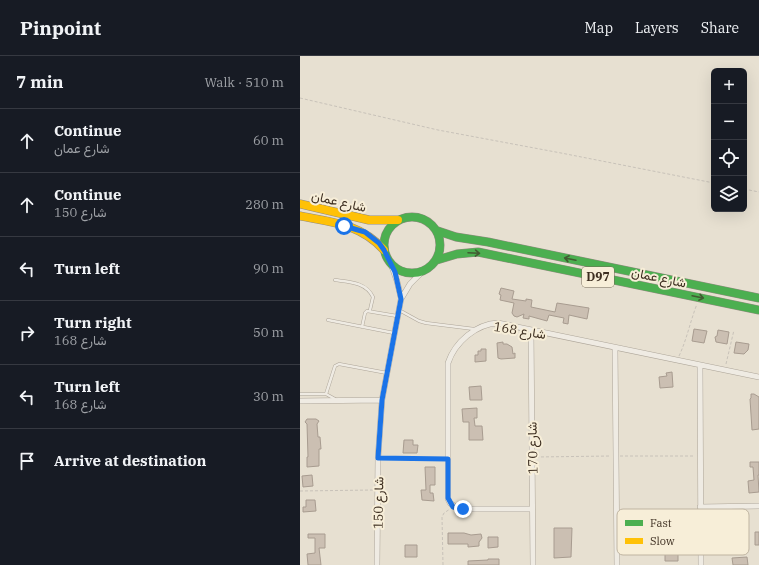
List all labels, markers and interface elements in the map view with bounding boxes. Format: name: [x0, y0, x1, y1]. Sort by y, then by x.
text: Pinpoint: [20, 16, 101, 40]
text: Map: [585, 19, 613, 37]
text: Layers: [635, 19, 679, 37]
text: Share: [701, 19, 739, 37]
map controls: [711, 68, 747, 212]
button: +: [711, 68, 747, 104]
text: 7 min: [16, 71, 64, 93]
text: Walk · 510 m: [205, 74, 284, 91]
button: −: [711, 104, 747, 140]
text: Continue: [54, 121, 121, 140]
icon: ahead: [16, 130, 38, 152]
text: 60 m: [253, 132, 284, 149]
text: شارع عمان: [54, 140, 110, 157]
button: locate: [711, 140, 747, 176]
button: layers: [711, 176, 747, 212]
text: Continue: [54, 185, 121, 204]
street label: شارع عمان: [310, 187, 368, 217]
icon: ahead: [16, 194, 38, 216]
text: 280 m: [245, 196, 284, 213]
text: شارع 150: [54, 204, 107, 221]
route start: [335, 217, 353, 235]
one-way arrow: [467, 249, 480, 256]
one-way arrow: [564, 255, 577, 263]
icon: left: [16, 258, 38, 280]
text: Turn left: [54, 259, 120, 278]
text: 90 m: [253, 260, 284, 277]
street label: شارع عمان: [630, 263, 688, 293]
road number: D97: [582, 267, 614, 287]
one-way arrow: [691, 294, 704, 302]
text: Turn right: [54, 313, 132, 332]
street label: شارع 168: [492, 318, 547, 344]
icon: right: [16, 322, 38, 344]
text: 50 m: [253, 324, 284, 341]
text: شارع 168: [54, 332, 107, 349]
text: Turn left: [54, 377, 120, 396]
icon: left: [16, 386, 38, 408]
text: 30 m: [253, 388, 284, 405]
text: شارع 168: [54, 396, 107, 413]
street label: شارع 170: [524, 422, 542, 474]
icon: arrive: [16, 450, 38, 472]
text: Arrive at destination: [54, 451, 206, 470]
street label: شارع 150: [370, 477, 388, 529]
route end: [454, 500, 472, 518]
legend: [617, 509, 749, 555]
text: Fast: [650, 516, 672, 530]
text: Slow: [650, 534, 675, 548]

